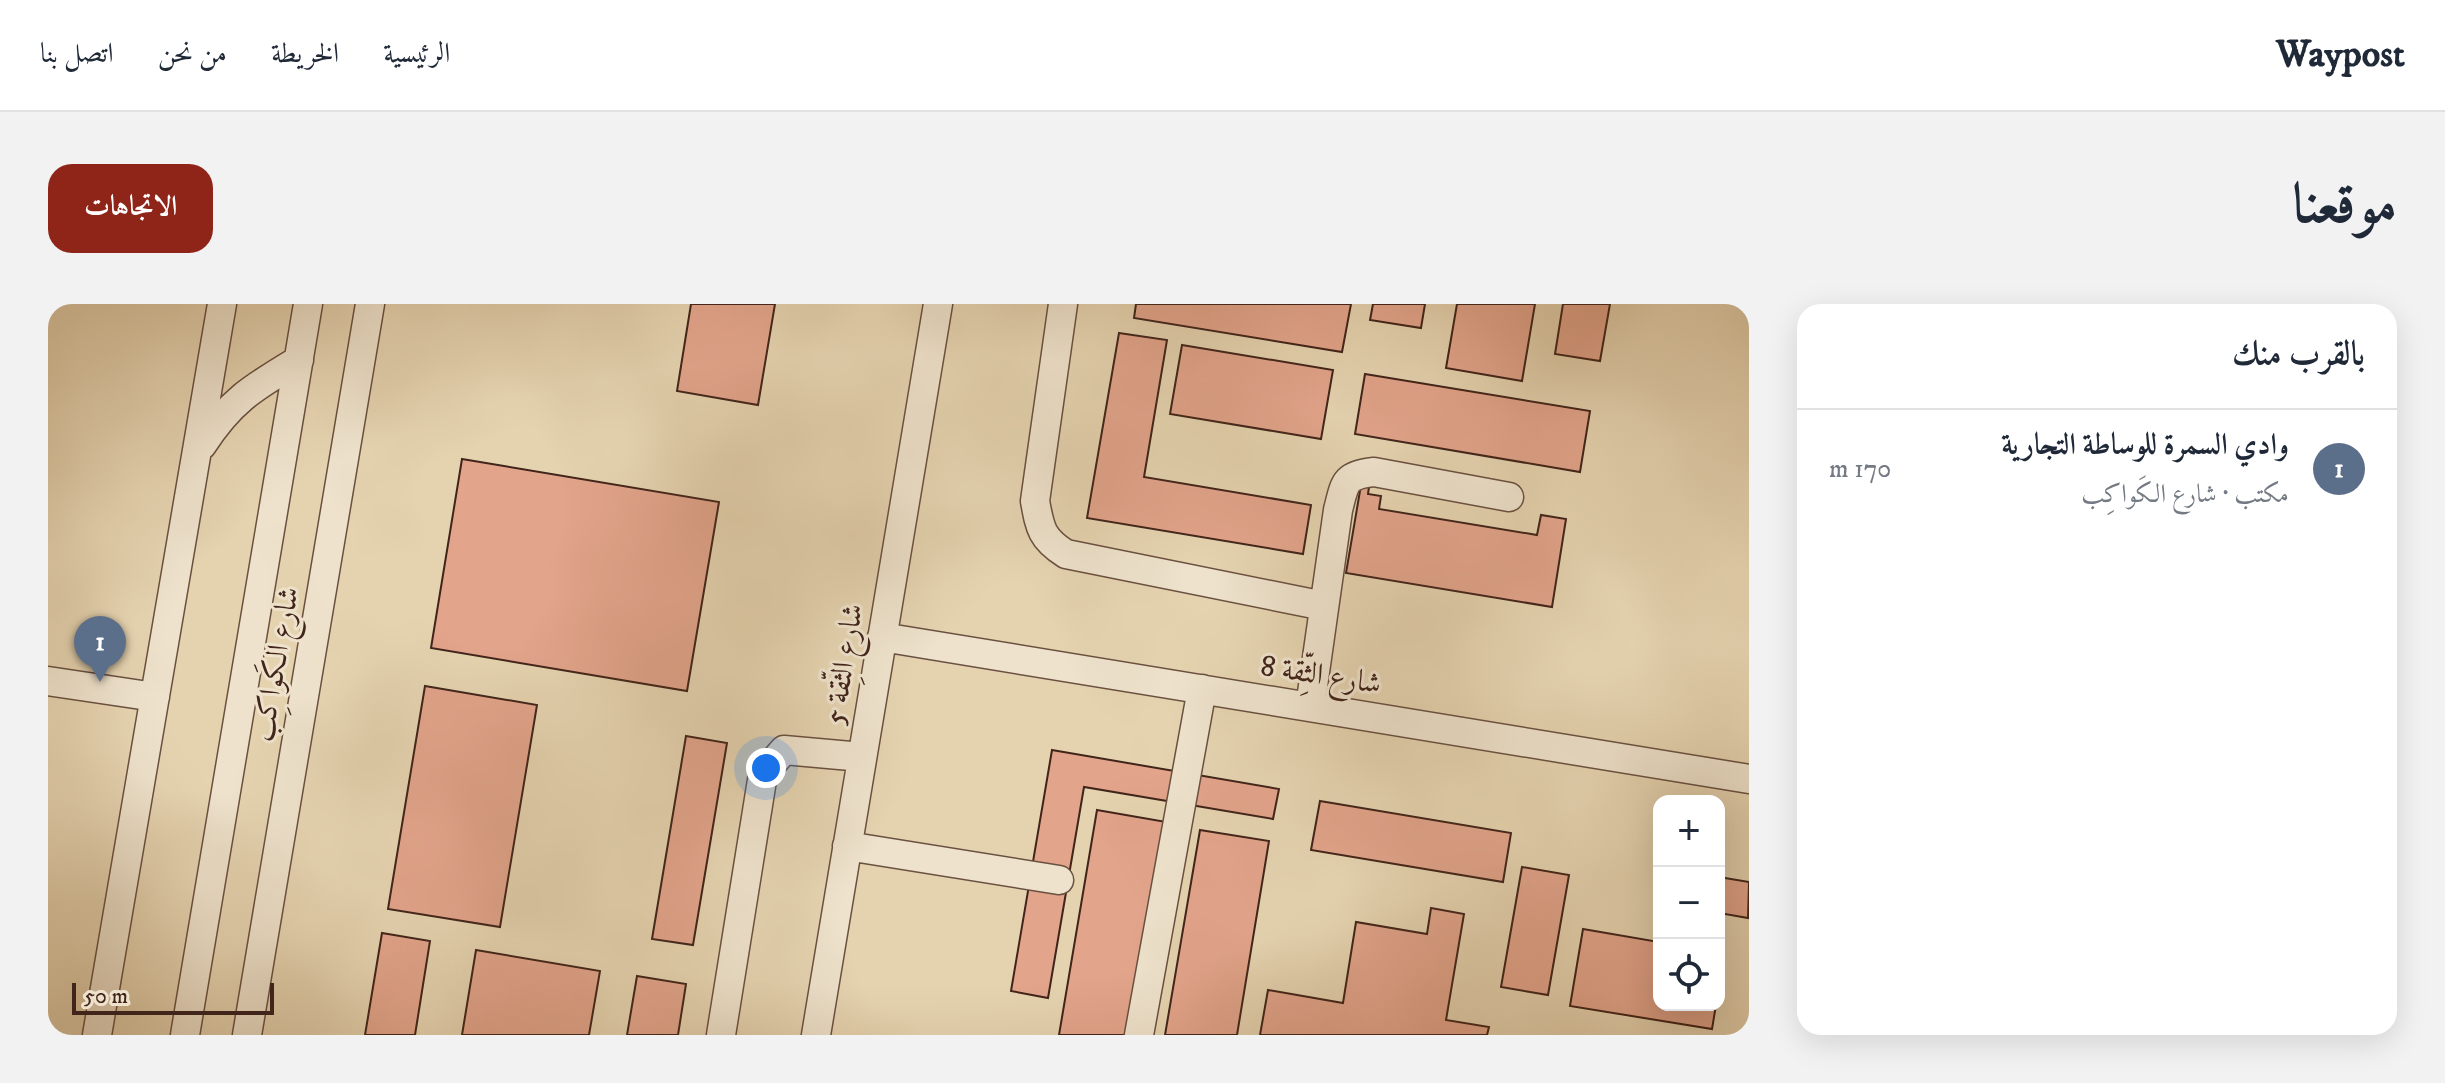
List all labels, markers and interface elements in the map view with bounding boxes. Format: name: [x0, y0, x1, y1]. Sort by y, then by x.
text: Waypost: [2276, 31, 2405, 79]
text: اتصل بنا: [40, 36, 114, 71]
text: من نحن: [158, 36, 227, 71]
text: الخريطة: [271, 36, 339, 71]
text: الرئيسية: [383, 36, 450, 71]
button: الاتجاهات: [48, 164, 213, 253]
text: موقعنا: [2292, 171, 2397, 241]
text: بالقرب منك: [2232, 333, 2365, 375]
text: وادي السمرة للوساطة التجارية: [2001, 427, 2289, 464]
text: 170 m: [1829, 453, 1891, 486]
text: 1: [2334, 453, 2344, 486]
text: مكتب · شارع الكَواكِب: [2081, 478, 2289, 511]
street label: شارع الكَواكِب: [240, 583, 313, 745]
street label: شارع الثِّقة 5: [814, 601, 877, 728]
pin: 1: [74, 616, 126, 682]
street label: شارع الثِّقة 8: [1257, 645, 1384, 708]
your location: [746, 748, 786, 788]
map controls: [1653, 795, 1725, 1011]
button: +: [1653, 795, 1725, 867]
button: −: [1653, 867, 1725, 939]
button: locate: [1653, 939, 1725, 1011]
scale bar: [72, 979, 274, 1015]
text: 50 m: [84, 983, 128, 1010]

